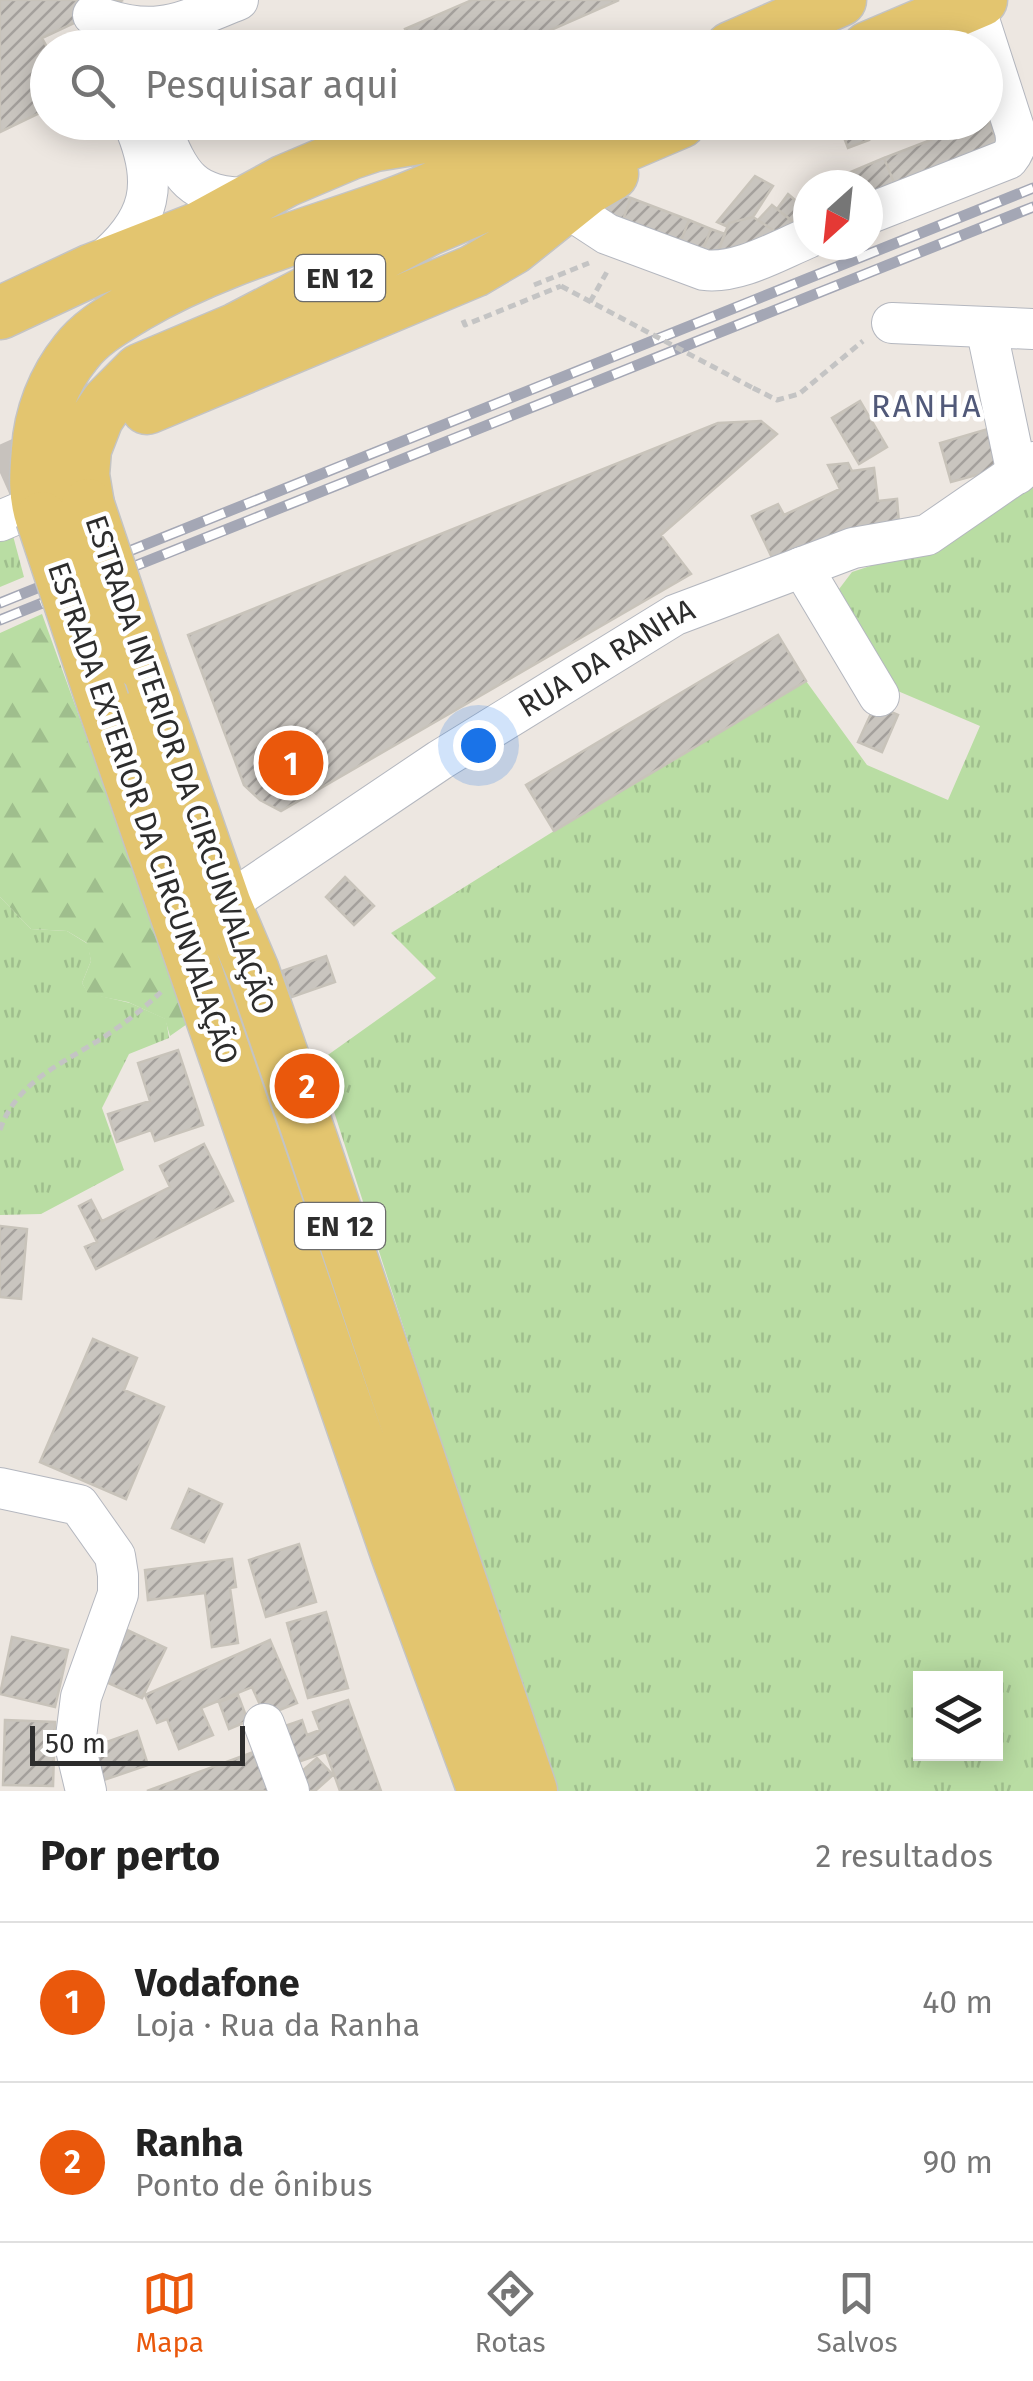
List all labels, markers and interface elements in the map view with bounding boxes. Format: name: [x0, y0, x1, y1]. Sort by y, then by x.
search box: [30, 30, 1003, 140]
icon: search: [65, 58, 120, 113]
text: Pesquisar aqui: [145, 62, 399, 108]
north arrow: [793, 170, 883, 260]
road number: EN 12: [295, 255, 385, 301]
district label: RANHA: [871, 387, 983, 425]
street label: ESTRADA INTERIOR DA CIRCUNVALAÇÃO: [77, 511, 283, 1019]
street label: ESTRADA EXTERIOR DA CIRCUNVALAÇÃO: [40, 557, 246, 1069]
street label: RUA DA RANHA: [512, 591, 701, 725]
your location: [453, 720, 504, 771]
pin: 1: [258, 726, 324, 800]
pin: 2: [274, 1048, 340, 1124]
road number: EN 12: [295, 1203, 385, 1249]
map controls: [913, 1671, 1003, 1761]
button: layers: [913, 1671, 1003, 1761]
scale bar: [30, 1721, 245, 1766]
text: 50 m: [45, 1727, 106, 1760]
text: Por perto: [40, 1831, 220, 1881]
text: 2 resultados: [815, 1837, 993, 1875]
text: Vodafone: [135, 1960, 300, 2006]
text: 1: [65, 1983, 80, 2021]
text: 40 m: [922, 1983, 993, 2021]
text: Loja · Rua da Ranha: [135, 2006, 420, 2044]
text: Ranha: [135, 2120, 244, 2166]
text: 2: [64, 2143, 81, 2181]
text: 90 m: [922, 2143, 993, 2181]
text: Ponto de ônibus: [135, 2166, 372, 2204]
tab: Mapa: [135, 2266, 204, 2359]
tab: Rotas: [475, 2266, 546, 2359]
tab: Salvos: [816, 2266, 898, 2359]

